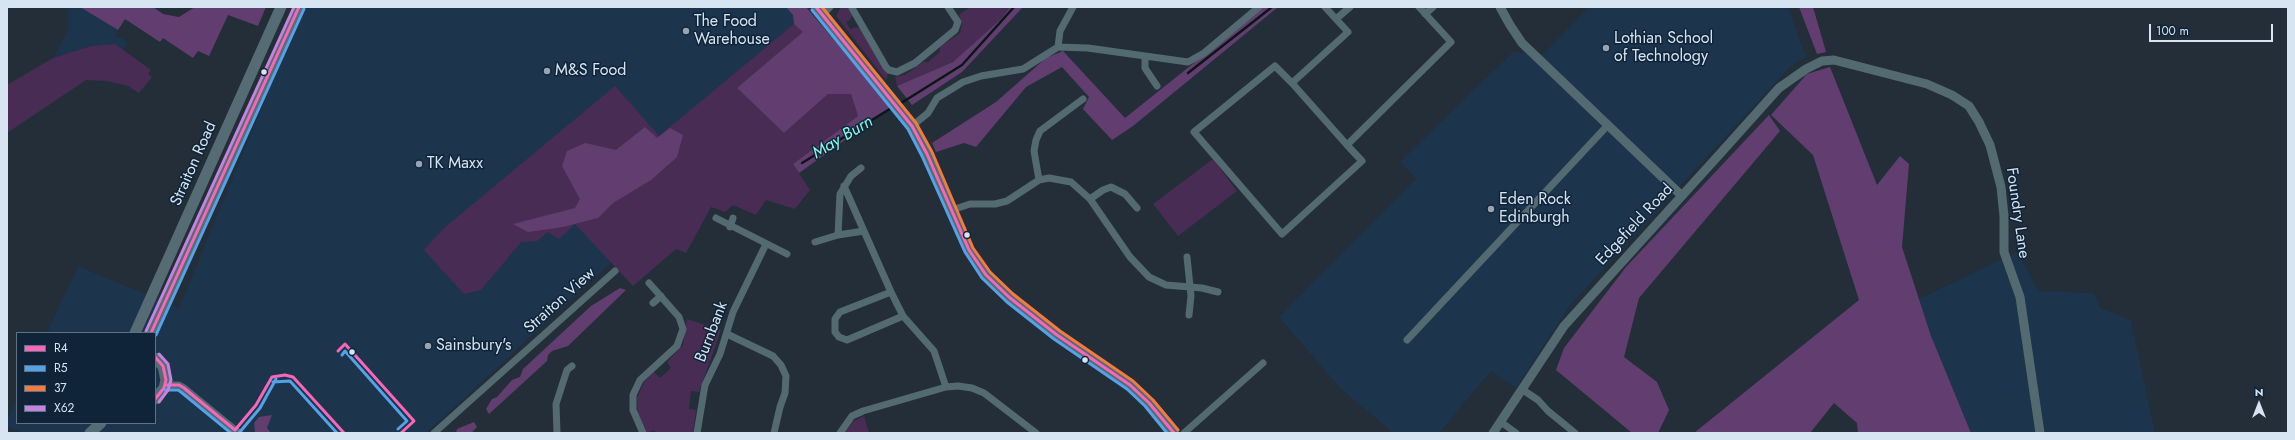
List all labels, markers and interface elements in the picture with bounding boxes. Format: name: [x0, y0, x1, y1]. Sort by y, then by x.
place label: The Food Warehouse: [694, 12, 770, 50]
scale bar: [2151, 16, 2275, 42]
text: 100 m: [2156, 22, 2189, 40]
marker: The Food Warehouse: [681, 26, 691, 36]
place label: Lothian School of Technology: [1614, 29, 1713, 67]
marker: Lothian School of Technology: [1601, 43, 1611, 53]
place label: M&S Food: [555, 61, 626, 81]
marker: M&S Food: [542, 66, 552, 76]
unlabelled marker: [259, 67, 269, 77]
water label: May Burn: [809, 112, 877, 164]
street label: Straiton Road: [167, 119, 221, 209]
place label: TK Maxx: [427, 154, 483, 174]
marker: TK Maxx: [414, 159, 424, 169]
street label: Foundry Lane: [2001, 166, 2033, 260]
street label: Edgefield Road: [1592, 180, 1678, 270]
place label: Eden Rock Edinburgh: [1499, 190, 1571, 228]
marker: Eden Rock Edinburgh: [1486, 204, 1496, 214]
unlabelled marker: [962, 230, 972, 240]
street label: Straiton View: [520, 264, 600, 338]
street label: Burnbank: [692, 299, 732, 365]
legend: [16, 332, 156, 424]
place label: Sainsbury's: [436, 336, 511, 356]
text: R4: [54, 339, 68, 357]
marker: Sainsbury's: [423, 341, 433, 351]
unlabelled marker: [347, 347, 357, 357]
unlabelled marker: [1080, 355, 1090, 365]
text: R5: [54, 359, 68, 377]
text: 37: [54, 379, 67, 397]
north arrow: [2239, 384, 2279, 424]
text: N: [2255, 384, 2263, 400]
text: X62: [54, 399, 74, 417]

